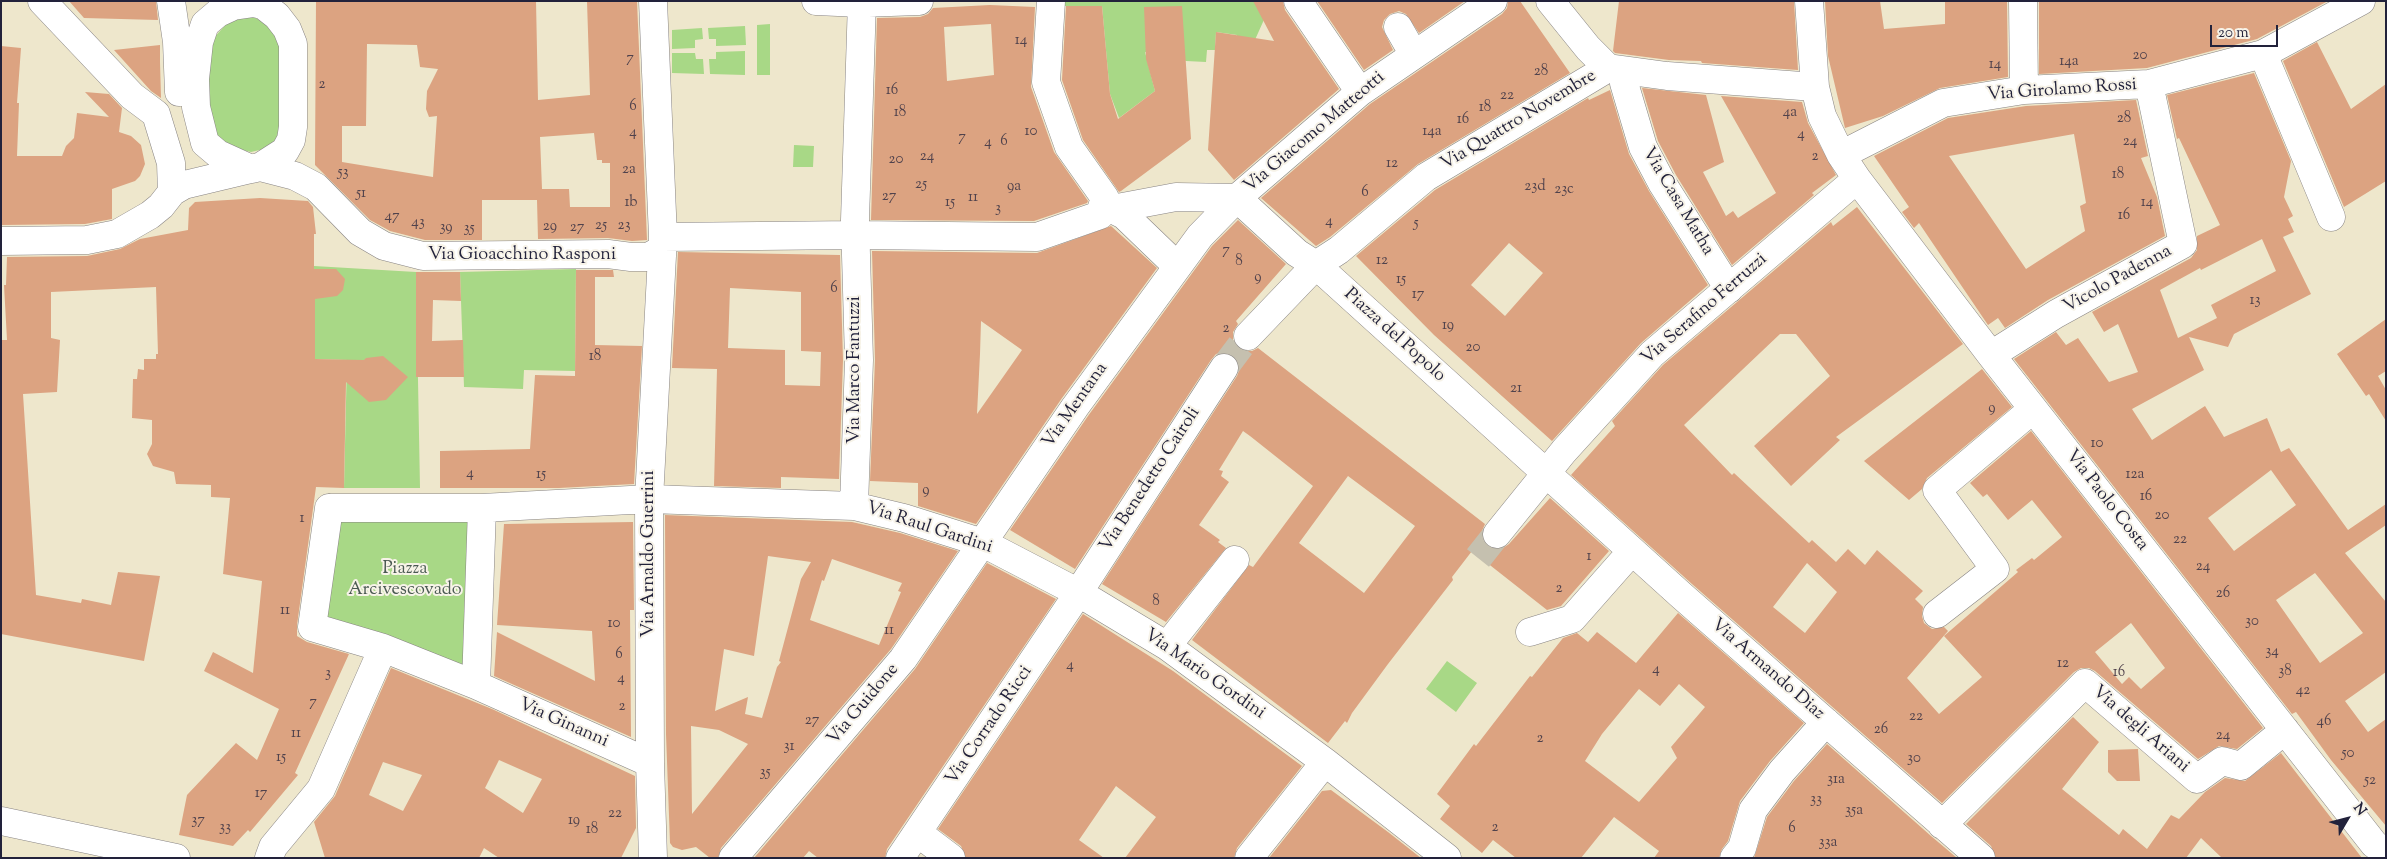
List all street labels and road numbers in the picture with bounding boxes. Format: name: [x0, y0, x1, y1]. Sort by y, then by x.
street label: Via Quattro Novembre: [1437, 66, 1601, 176]
street label: Via Giacomo Matteotti: [1240, 68, 1390, 198]
street label: Via Girolamo Rossi: [1986, 75, 2138, 107]
street label: Via Casa Matha: [1636, 144, 1718, 260]
street label: Vicolo Padenna: [2060, 241, 2176, 319]
street label: Via Gioacchino Rasponi: [428, 245, 616, 267]
street label: Via Serafino Ferruzzi: [1638, 250, 1772, 370]
street label: Piazza del Popolo: [1339, 285, 1449, 387]
street label: Via Marco Fantuzzi: [845, 296, 867, 444]
street label: Via Mentana: [1039, 359, 1113, 453]
street label: Via Benedetto Cairoli: [1096, 404, 1206, 556]
street label: Via Paolo Costa: [2060, 446, 2152, 556]
street label: Via Arnaldo Guerrini: [639, 470, 661, 638]
street label: Via Raul Gardini: [863, 498, 995, 560]
street label: Via Armando Diaz: [1706, 615, 1828, 725]
street label: Via Mario Gordini: [1139, 625, 1269, 725]
street label: Via Guidone: [824, 660, 904, 750]
street label: Via Corrado Ricci: [942, 662, 1038, 790]
street label: Via degli Ariani: [2087, 682, 2193, 778]
street label: Via Ginanni: [515, 695, 611, 753]

